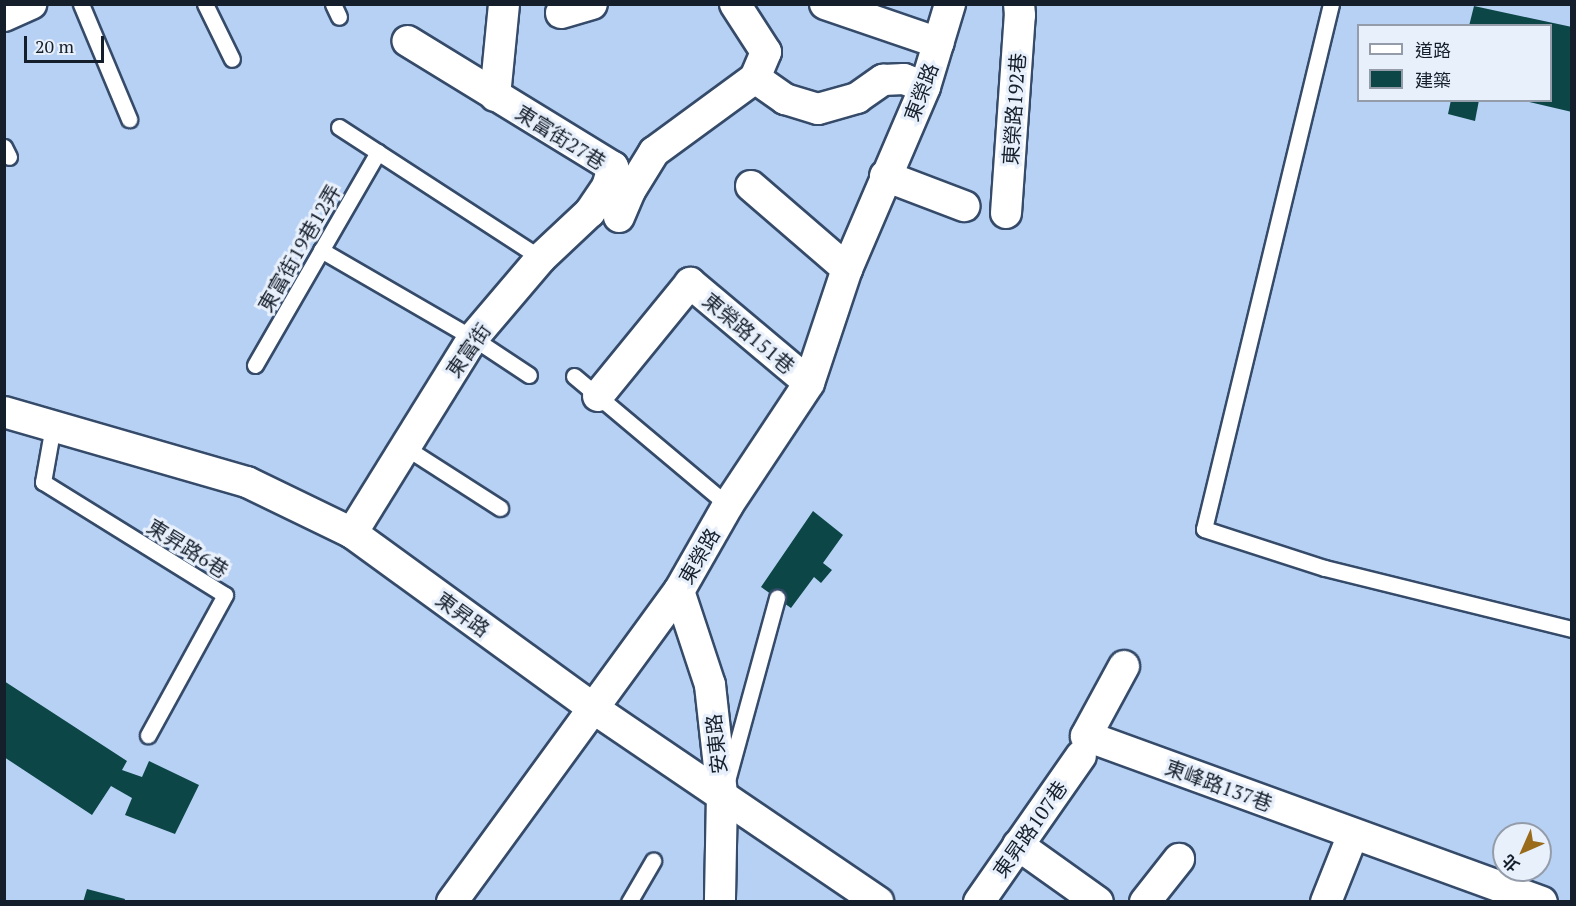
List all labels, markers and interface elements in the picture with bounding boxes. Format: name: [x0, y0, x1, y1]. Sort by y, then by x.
scale bar: [27, 24, 106, 62]
legend: [1357, 24, 1552, 102]
text: 20 m: [35, 34, 74, 58]
text: 道路: [1415, 38, 1451, 62]
street label: 東榮路192巷: [998, 52, 1030, 166]
street label: 東榮路: [899, 60, 943, 124]
text: 建築: [1415, 68, 1451, 92]
street label: 東富街27巷: [512, 100, 610, 174]
street label: 東富街19巷12弄: [253, 180, 345, 316]
street label: 東榮路151巷: [698, 288, 800, 378]
street label: 東富街: [441, 319, 495, 381]
street label: 東昇路6巷: [143, 514, 233, 582]
street label: 東榮路: [674, 524, 724, 588]
street label: 東昇路: [432, 587, 494, 641]
street label: 安東路: [701, 713, 731, 775]
street label: 東峰路137巷: [1162, 755, 1276, 815]
street label: 東昇路107巷: [988, 776, 1072, 882]
north arrow: [1492, 822, 1552, 882]
text: 北: [1497, 850, 1524, 877]

